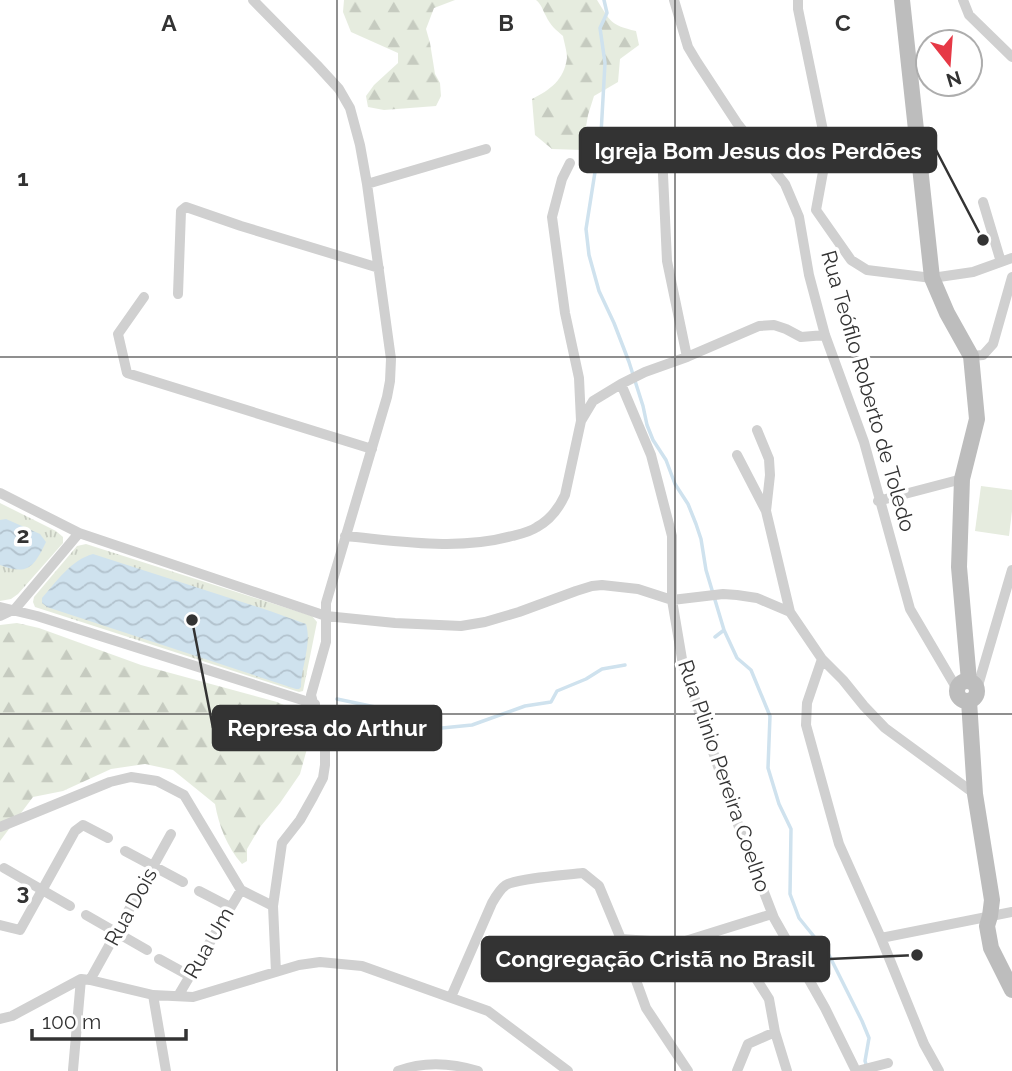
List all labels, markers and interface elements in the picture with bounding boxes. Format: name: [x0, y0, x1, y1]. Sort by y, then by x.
text: A: [161, 9, 177, 36]
text: B: [498, 9, 514, 36]
text: C: [835, 9, 851, 36]
north arrow: [914, 28, 984, 98]
text: N: [944, 67, 964, 92]
callout: Igreja Bom Jesus dos Perdões: [580, 128, 936, 172]
text: Igreja Bom Jesus dos Perdões: [594, 137, 922, 164]
text: 1: [17, 164, 29, 191]
street label: Rua Teófilo Roberto de Toledo: [816, 247, 921, 534]
text: 2: [17, 521, 29, 548]
street label: Rua Plinio Pereira Coelho: [673, 657, 776, 895]
callout: Represa do Arthur: [213, 706, 441, 750]
text: Represa do Arthur: [227, 714, 427, 741]
street label: Rua Dois: [99, 863, 162, 950]
text: 3: [17, 878, 29, 905]
street label: Rua Um: [178, 903, 239, 983]
callout: Congregação Cristã no Brasil: [482, 937, 829, 981]
text: Congregação Cristã no Brasil: [495, 945, 815, 972]
scale bar: [32, 998, 186, 1042]
text: 100 m: [42, 1009, 101, 1034]

